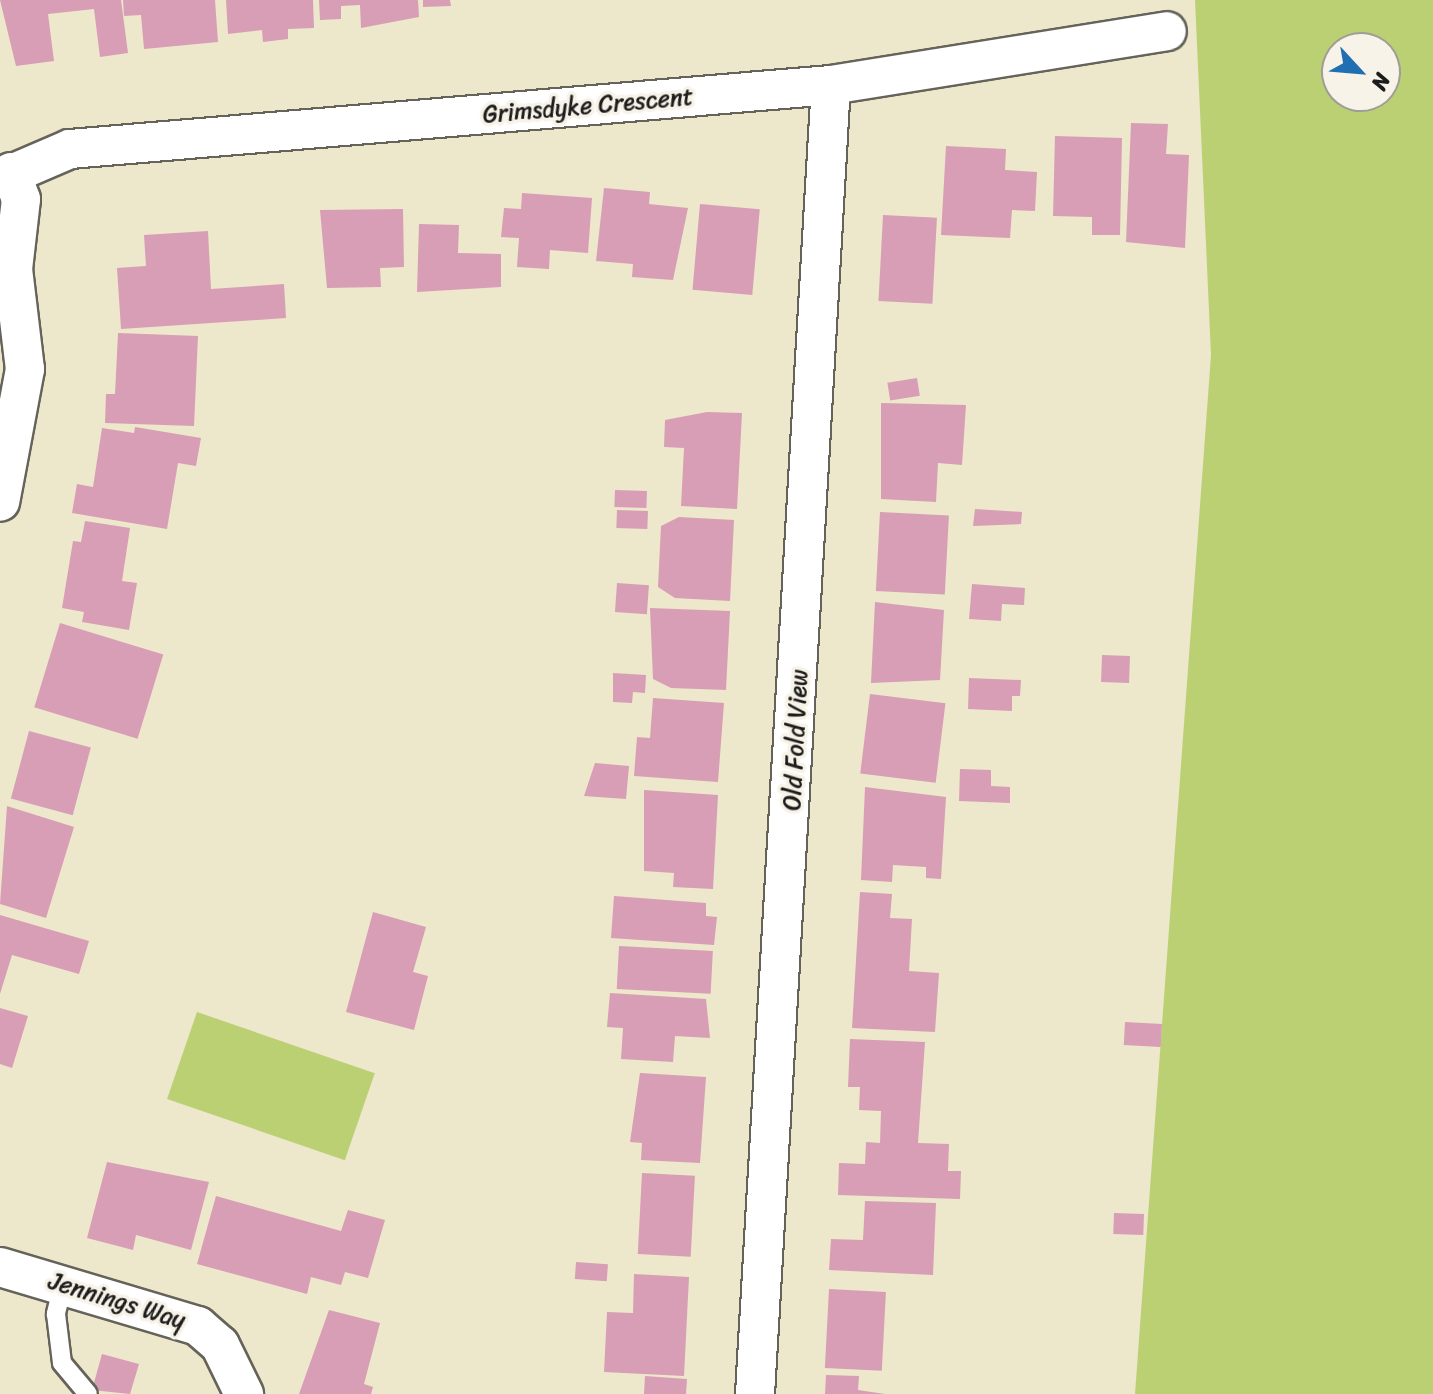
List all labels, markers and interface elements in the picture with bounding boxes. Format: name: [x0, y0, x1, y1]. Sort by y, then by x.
north arrow: [1321, 32, 1401, 112]
text: N: [1360, 66, 1402, 97]
street label: Grimsdyke Crescent: [481, 82, 695, 130]
street label: Old Fold View: [778, 668, 814, 812]
street label: Jennings Way: [45, 1267, 189, 1335]

